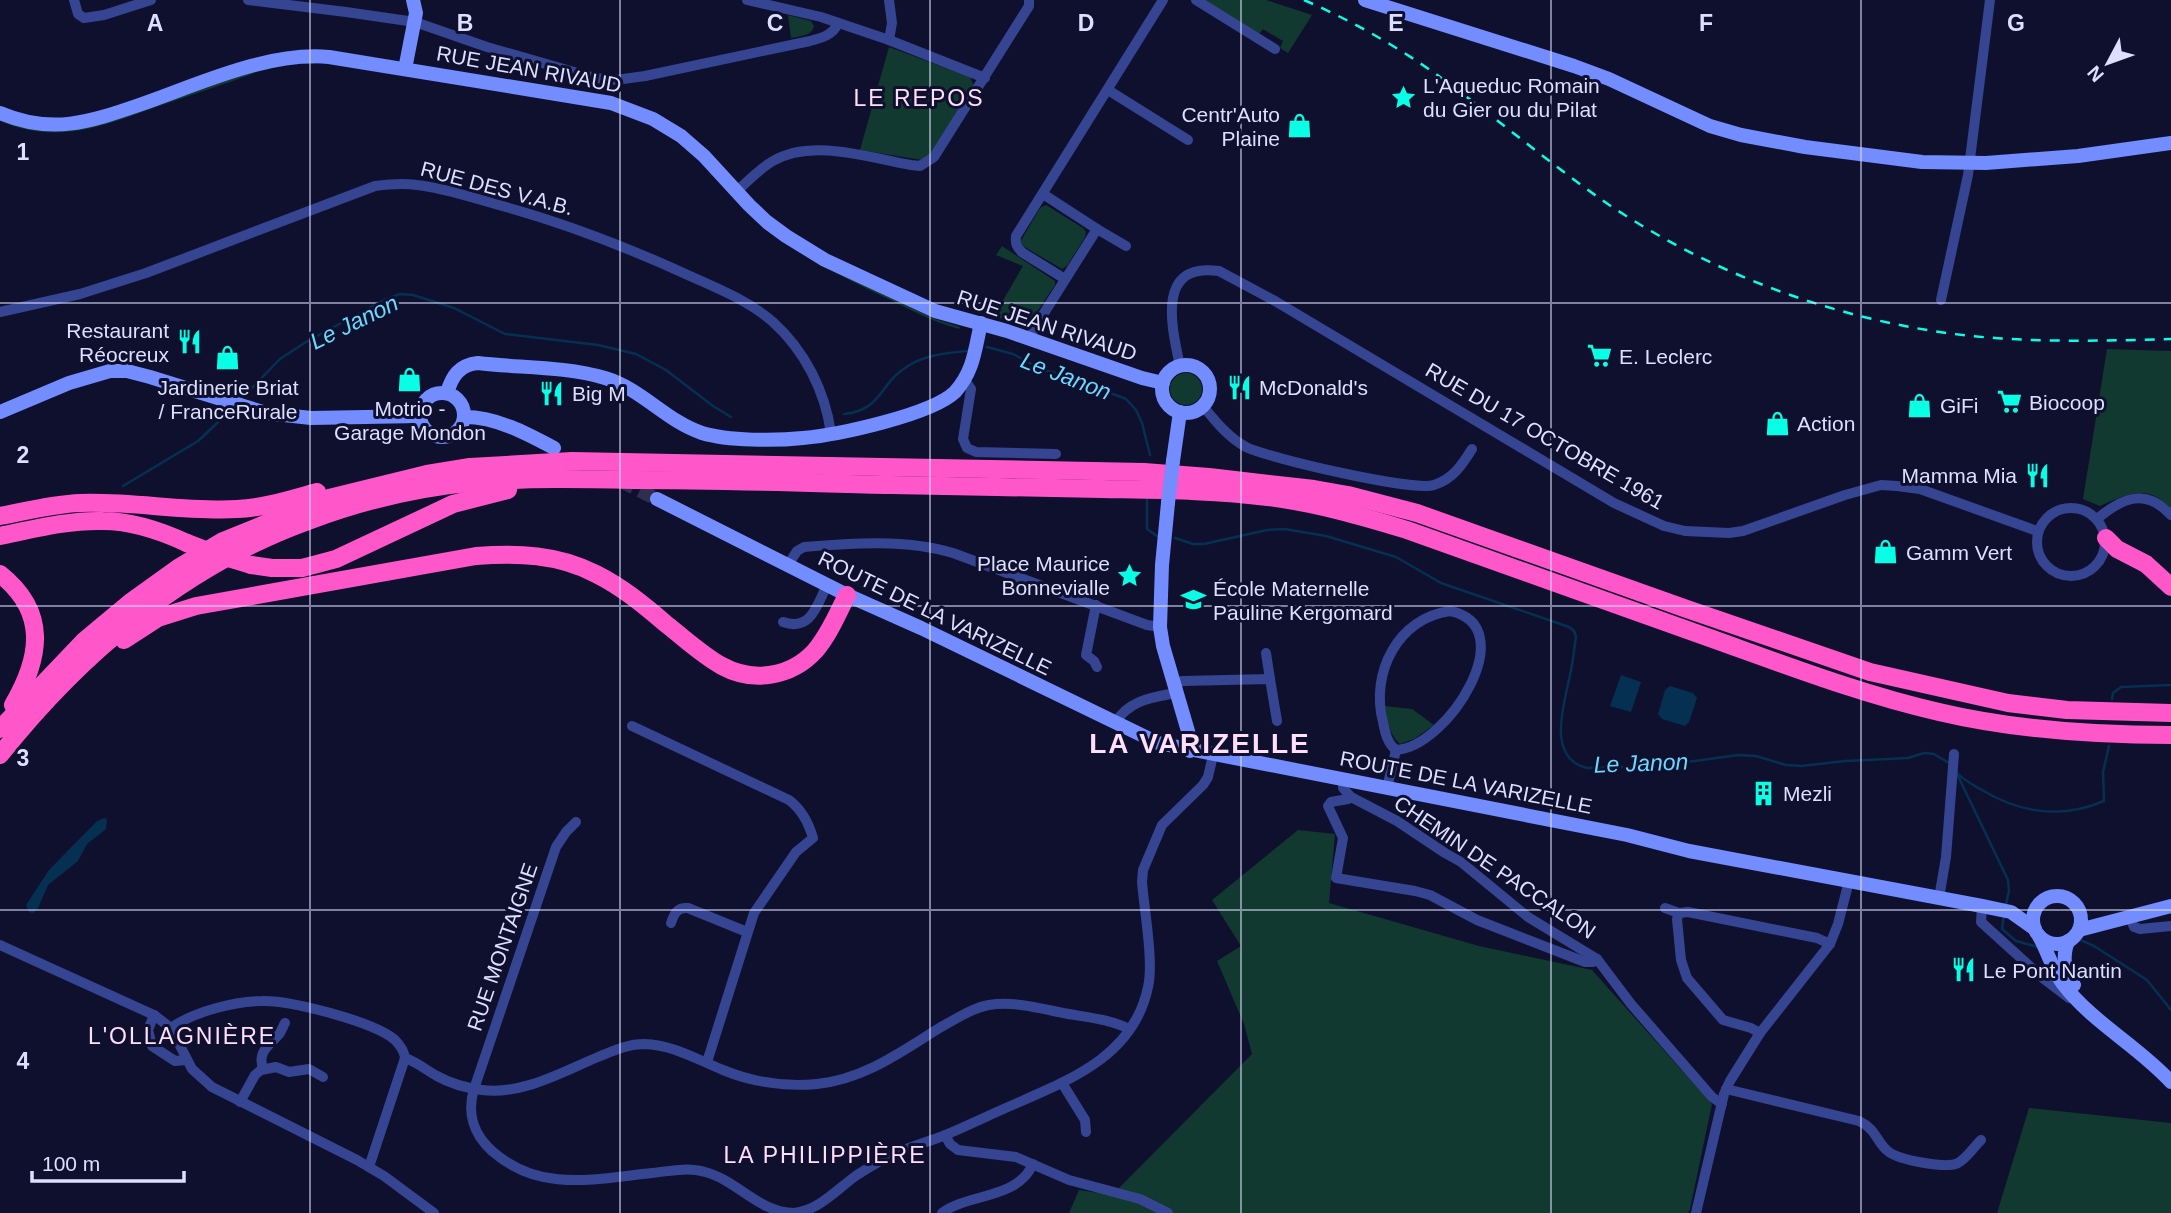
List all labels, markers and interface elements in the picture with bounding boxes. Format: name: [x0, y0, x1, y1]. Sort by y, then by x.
text: A: [147, 10, 163, 36]
text: B: [457, 10, 473, 36]
text: C: [767, 10, 783, 36]
text: D: [1078, 10, 1094, 36]
text: E: [1388, 10, 1404, 36]
text: F: [1699, 10, 1713, 36]
text: G: [2007, 10, 2025, 36]
north arrow: [2073, 28, 2143, 98]
street label: RUE JEAN RIVAUD: [435, 41, 623, 97]
text: N: [2083, 62, 2108, 86]
place label: L'Aqueduc Romain du Gier ou du Pilat: [1423, 74, 1600, 121]
place icon: L'Aqueduc Romain du Gier ou du Pilat: [1389, 83, 1417, 111]
district label: LE REPOS: [853, 85, 985, 111]
place label: Centr'Auto Plaine: [1181, 103, 1280, 150]
shop icon: Centr'Auto Plaine: [1286, 112, 1314, 140]
text: 1: [17, 139, 30, 165]
street label: RUE DES V.A.B.: [418, 157, 576, 219]
street label: RUE JEAN RIVAUD: [954, 285, 1140, 365]
water label: Le Janon: [306, 290, 402, 354]
place label: Restaurant Réocreux: [66, 319, 169, 366]
restaurant icon: Restaurant Réocreux: [175, 328, 203, 356]
supermarket icon: E. Leclerc: [1585, 342, 1613, 370]
shop icon: Jardinerie Briat / FranceRurale: [214, 344, 242, 372]
place label: E. Leclerc: [1619, 345, 1712, 368]
water label: Le Janon: [1017, 347, 1115, 405]
street label: RUE DU 17 OCTOBRE 1961: [1422, 358, 1668, 514]
shop icon: Motrio - Garage Mondon: [396, 365, 424, 393]
restaurant icon: McDonald's: [1225, 373, 1253, 401]
place label: Jardinerie Briat / FranceRurale: [157, 376, 299, 423]
place label: McDonald's: [1259, 376, 1368, 399]
restaurant icon: Big M: [538, 379, 566, 407]
place label: Big M: [572, 382, 626, 405]
supermarket icon: Biocoop: [1995, 388, 2023, 416]
shop icon: GiFi: [1906, 391, 1934, 419]
place label: Biocoop: [2029, 391, 2105, 414]
place label: GiFi: [1940, 394, 1979, 417]
place label: Motrio - Garage Mondon: [334, 397, 486, 444]
shop icon: Action: [1763, 409, 1791, 437]
place label: Action: [1797, 412, 1855, 435]
text: 2: [17, 442, 29, 468]
restaurant icon: Mamma Mia: [2023, 461, 2051, 489]
place label: Mamma Mia: [1901, 464, 2017, 487]
shop icon: Gamm Vert: [1872, 538, 1900, 566]
place label: Gamm Vert: [1906, 541, 2012, 564]
street label: ROUTE DE LA VARIZELLE: [815, 546, 1055, 680]
place label: Place Maurice Bonnevialle: [977, 552, 1110, 599]
place icon: Place Maurice Bonnevialle: [1116, 561, 1144, 589]
place label: École Maternelle Pauline Kergomard: [1213, 577, 1393, 624]
school or university icon: École Maternelle Pauline Kergomard: [1179, 586, 1207, 614]
district label: LA VARIZELLE: [1089, 728, 1311, 759]
text: 3: [17, 745, 29, 771]
street label: ROUTE DE LA VARIZELLE: [1338, 746, 1594, 818]
water label: Le Janon: [1593, 748, 1689, 778]
building icon: Mezli: [1749, 779, 1777, 807]
place label: Mezli: [1783, 782, 1832, 805]
street label: CHEMIN DE PACCALON: [1390, 791, 1600, 943]
street label: RUE MONTAIGNE: [463, 860, 541, 1034]
restaurant icon: Le Pont Nantin: [1949, 956, 1977, 984]
place label: Le Pont Nantin: [1983, 959, 2122, 982]
district label: L'OLLAGNIÈRE: [88, 1023, 276, 1049]
text: 4: [17, 1048, 30, 1074]
scale bar: [32, 1140, 184, 1184]
district label: LA PHILIPPIÈRE: [723, 1142, 927, 1168]
text: 100 m: [42, 1152, 100, 1175]

